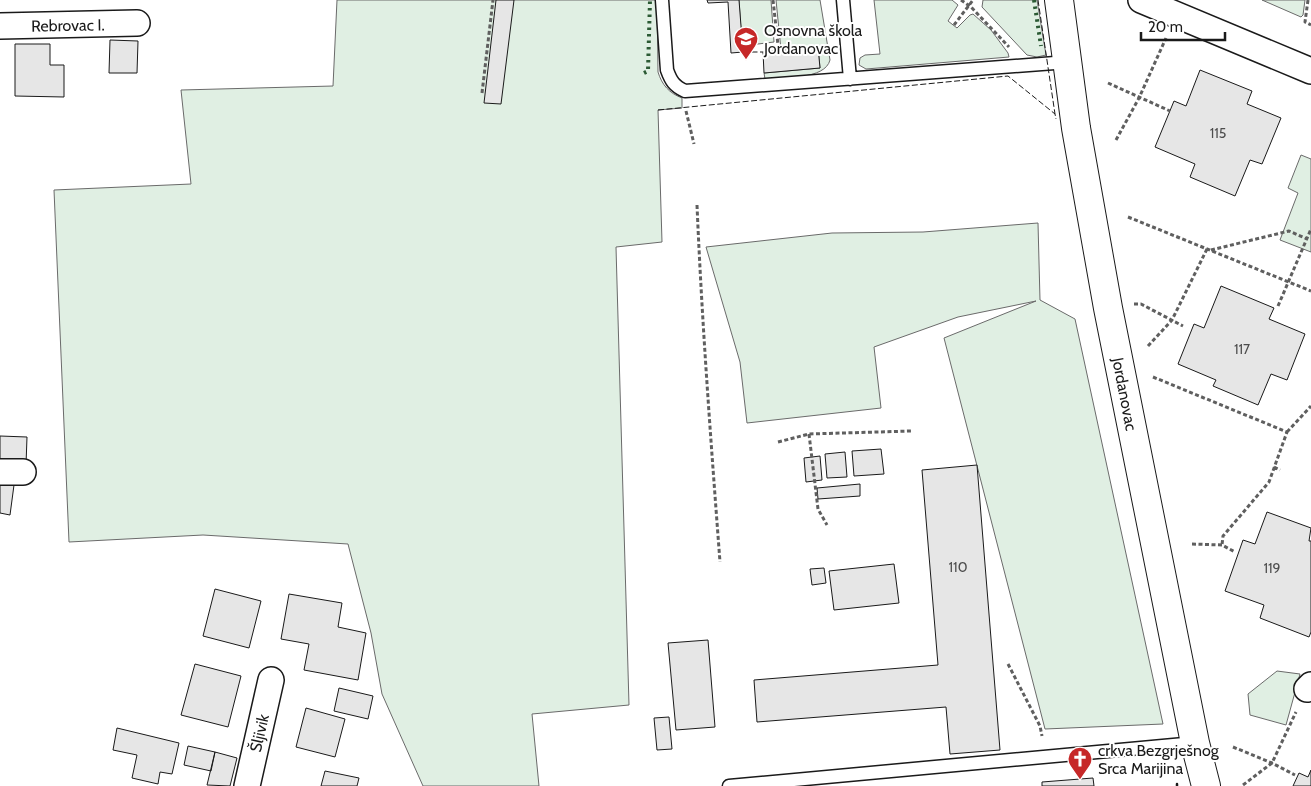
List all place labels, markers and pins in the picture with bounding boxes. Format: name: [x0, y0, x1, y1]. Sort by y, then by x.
place label: Osnovna škola Jordanovac: [763, 21, 863, 58]
school or university icon: Osnovna škola Jordanovac: [733, 26, 759, 60]
place label: crkva Bezgrješnog Srca Marijina: [1098, 741, 1220, 778]
church icon: crkva Bezgrješnog Srca Marijina: [1067, 746, 1093, 780]

